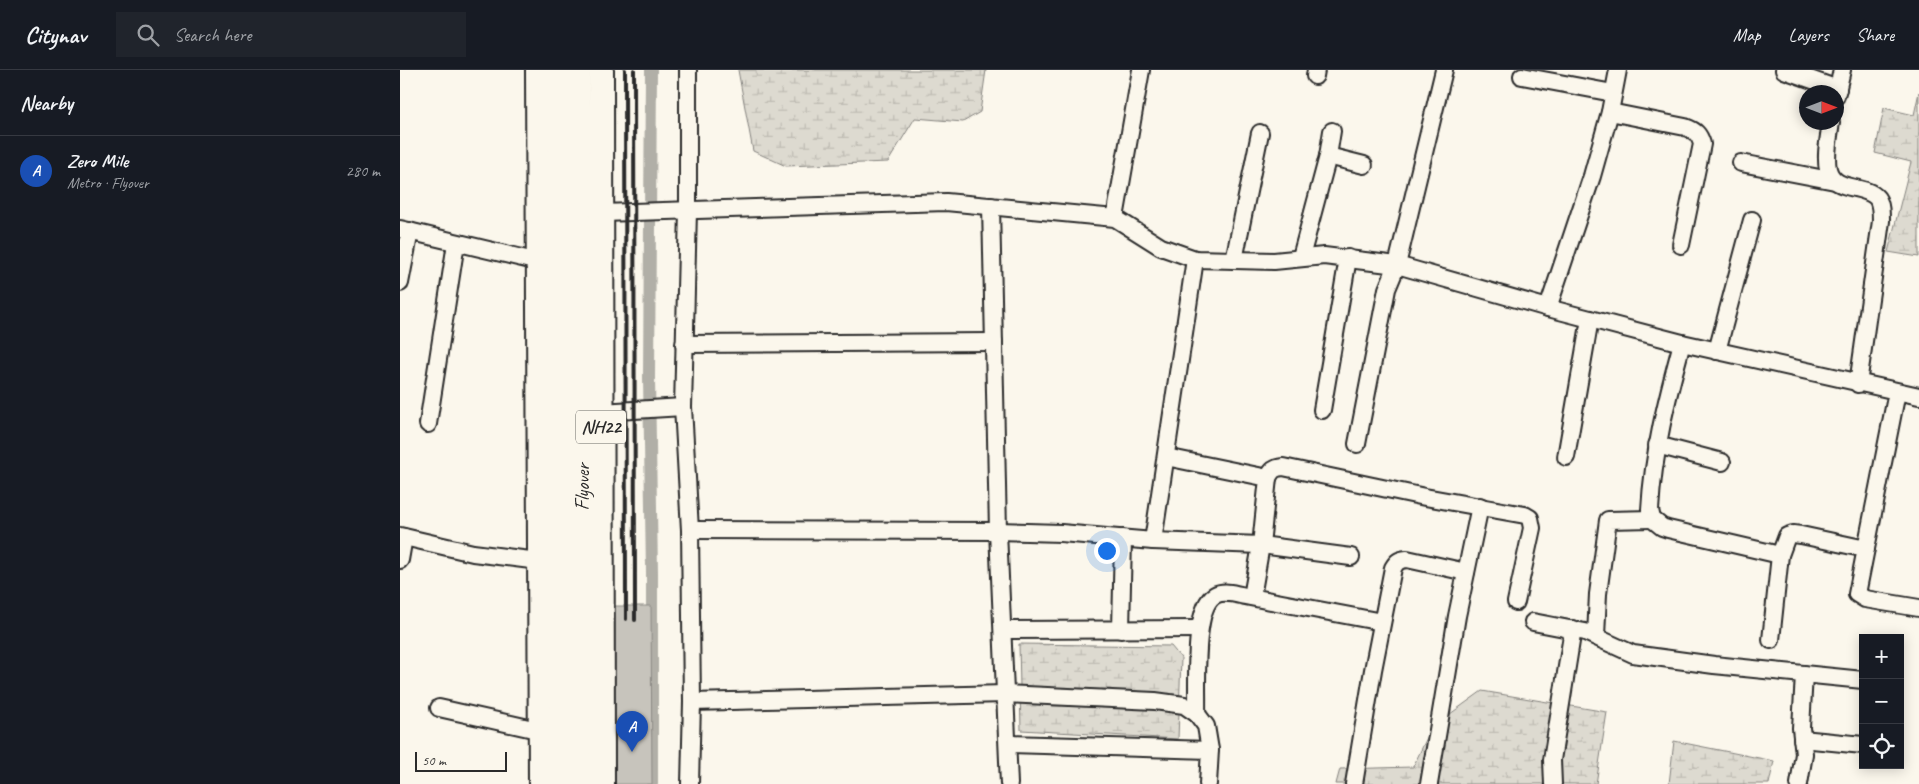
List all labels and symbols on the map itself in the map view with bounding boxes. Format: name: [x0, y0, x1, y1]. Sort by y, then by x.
north arrow: [1799, 85, 1844, 130]
road number: NH22: [576, 411, 626, 444]
street label: Flyover: [570, 462, 595, 511]
your location: [1094, 538, 1120, 564]
pin: A: [616, 711, 648, 752]
scale bar: [415, 749, 508, 772]

